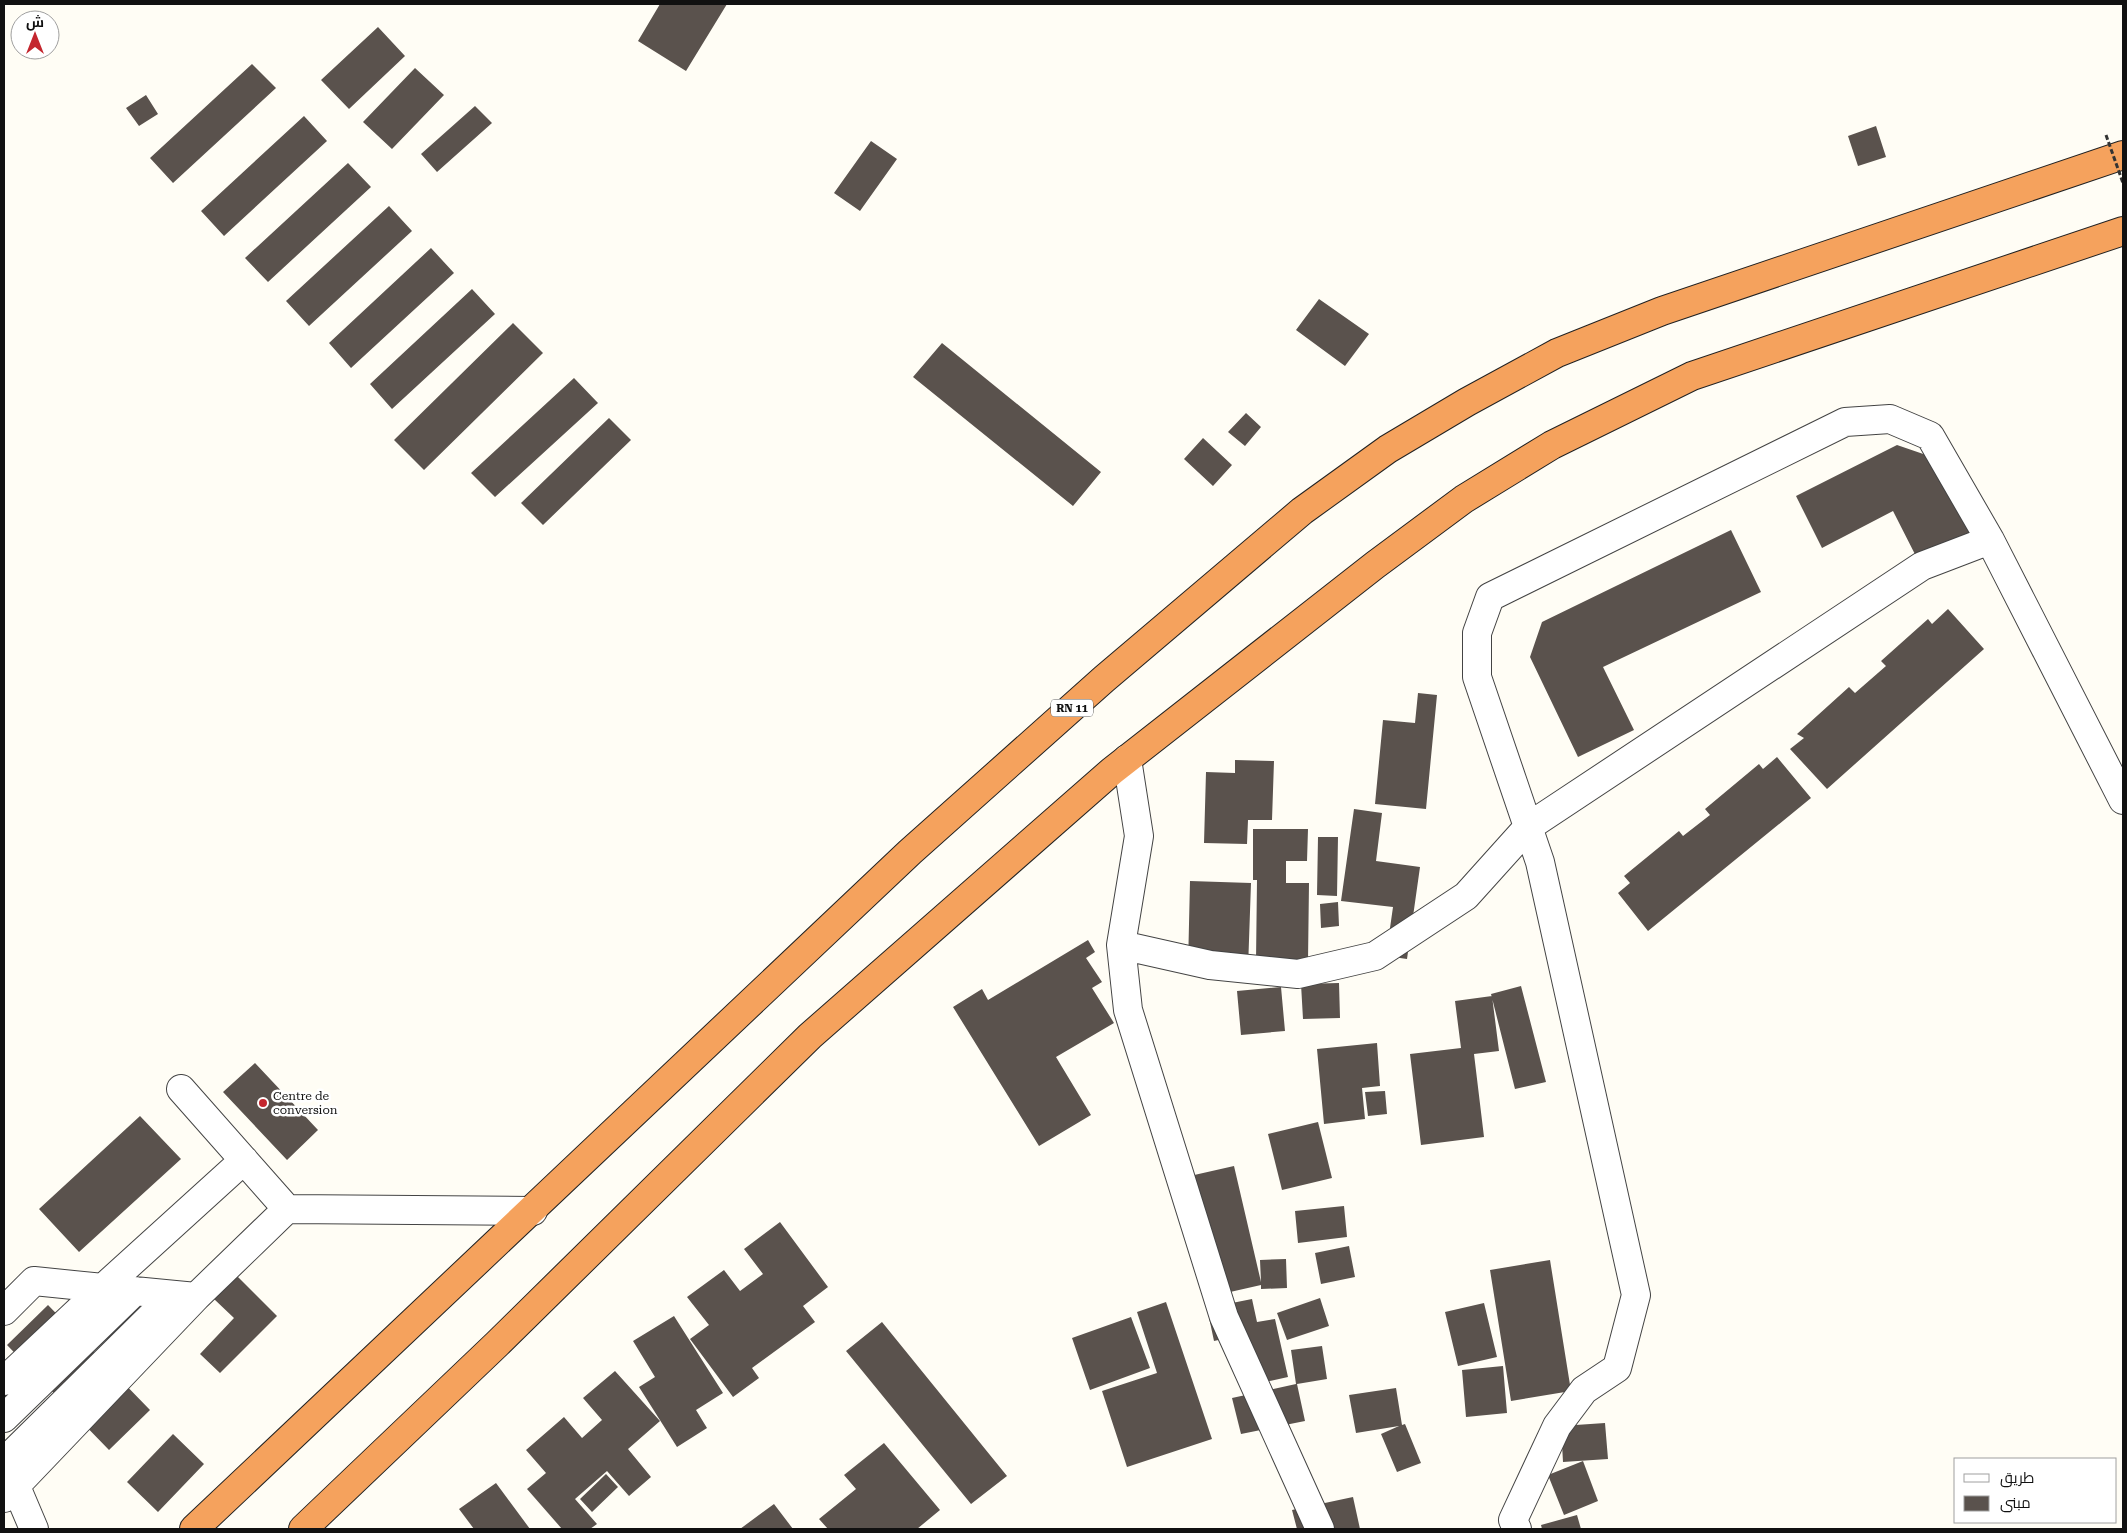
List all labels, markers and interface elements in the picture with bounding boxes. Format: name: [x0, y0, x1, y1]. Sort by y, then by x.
north arrow: [10, 10, 60, 60]
text: ش: [26, 14, 44, 31]
road number: RN 11: [1051, 700, 1093, 716]
place label: Centre de conversion: [273, 1089, 338, 1117]
marker: Centre de conversion: [257, 1097, 269, 1109]
legend: [1954, 1458, 2117, 1523]
text: طريق: [2000, 1469, 2034, 1488]
text: مبنى: [2000, 1494, 2031, 1513]

